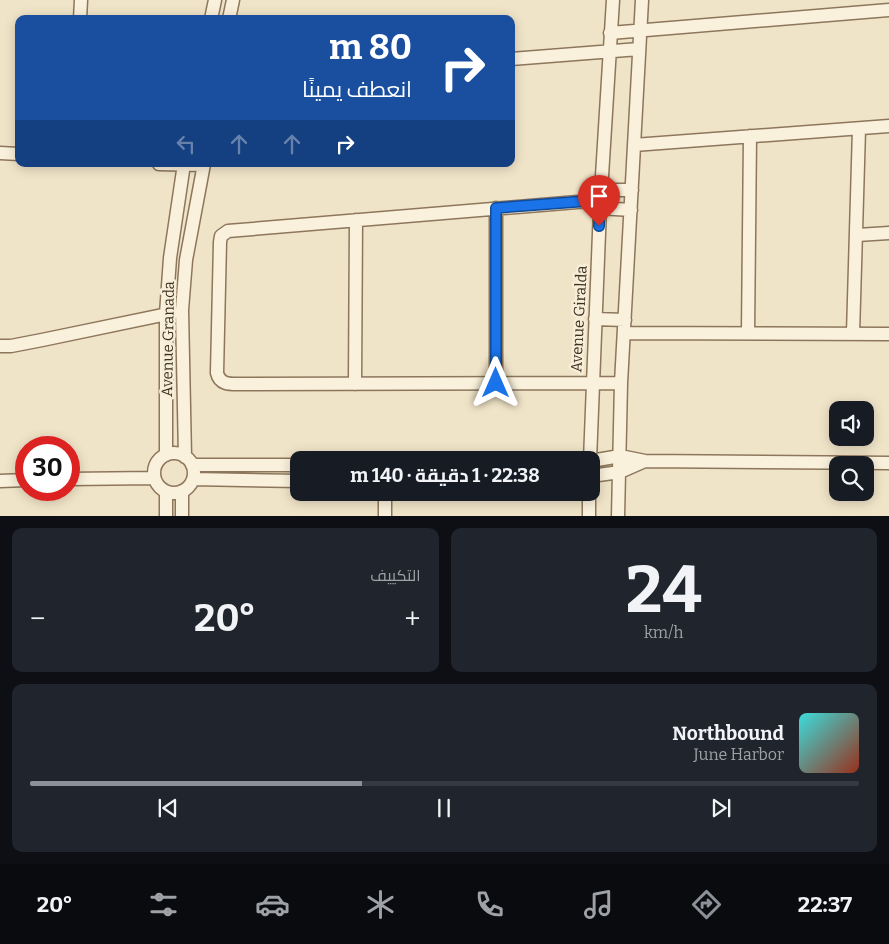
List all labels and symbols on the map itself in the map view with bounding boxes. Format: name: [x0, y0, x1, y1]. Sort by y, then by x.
pin: [578, 175, 620, 226]
street label: Avenue Giralda: [567, 265, 591, 373]
street label: Avenue Granada: [158, 281, 178, 397]
position arrow: [469, 356, 521, 408]
speed limit sign: 30: [15, 436, 80, 501]

